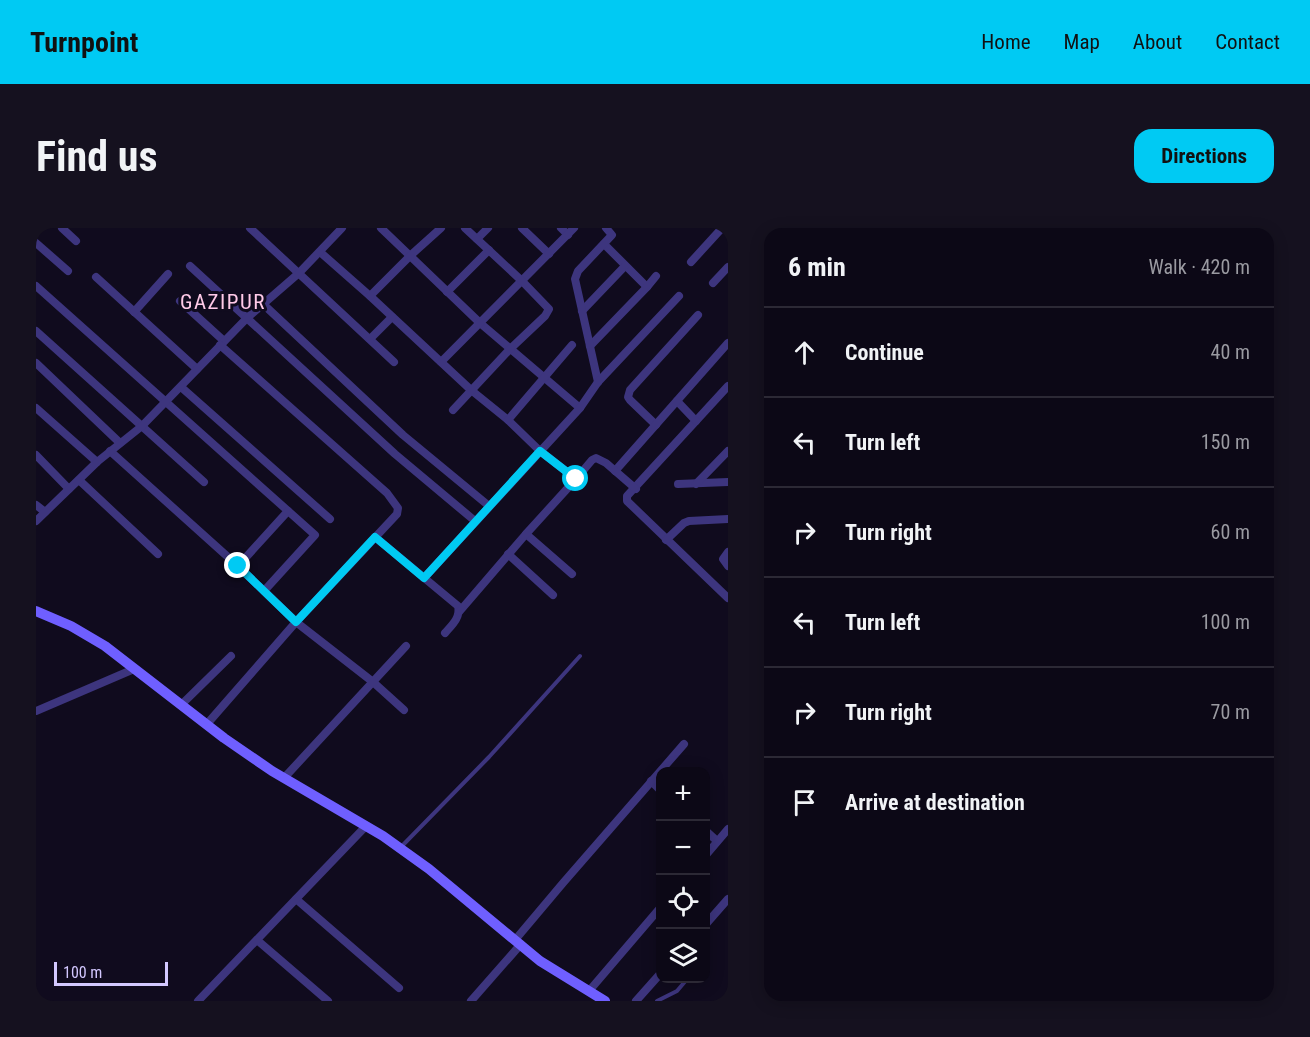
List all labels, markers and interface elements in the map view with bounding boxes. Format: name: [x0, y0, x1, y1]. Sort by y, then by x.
text: Turnpoint: [30, 26, 138, 59]
text: Home: [981, 30, 1031, 54]
text: Map: [1064, 30, 1100, 54]
text: About: [1133, 30, 1182, 54]
text: Contact: [1215, 30, 1280, 54]
button: Directions: [1134, 129, 1274, 183]
text: Find us: [36, 132, 157, 181]
text: 6 min: [788, 252, 846, 282]
text: Walk · 420 m: [1149, 255, 1250, 279]
district label: GAZIPUR: [180, 290, 266, 314]
icon: ahead: [788, 336, 821, 369]
text: Continue: [845, 340, 924, 365]
text: 40 m: [1211, 340, 1250, 364]
icon: left: [788, 426, 821, 459]
text: Turn left: [845, 430, 920, 455]
text: 150 m: [1201, 430, 1250, 454]
route start: [562, 465, 588, 491]
icon: right: [788, 516, 821, 549]
text: Turn right: [845, 520, 932, 545]
text: 60 m: [1211, 520, 1250, 544]
route end: [224, 552, 250, 578]
icon: left: [788, 606, 821, 639]
text: Turn left: [845, 610, 920, 635]
text: 100 m: [1201, 610, 1250, 634]
icon: right: [788, 696, 821, 729]
text: Turn right: [845, 700, 932, 725]
text: 70 m: [1211, 700, 1250, 724]
map controls: [656, 767, 710, 983]
button: +: [656, 767, 710, 821]
icon: arrive: [788, 786, 821, 819]
text: Arrive at destination: [845, 790, 1025, 815]
button: −: [656, 821, 710, 875]
button: locate: [656, 875, 710, 929]
button: layers: [656, 929, 710, 983]
scale bar: [54, 959, 168, 986]
text: 100 m: [63, 963, 102, 982]

